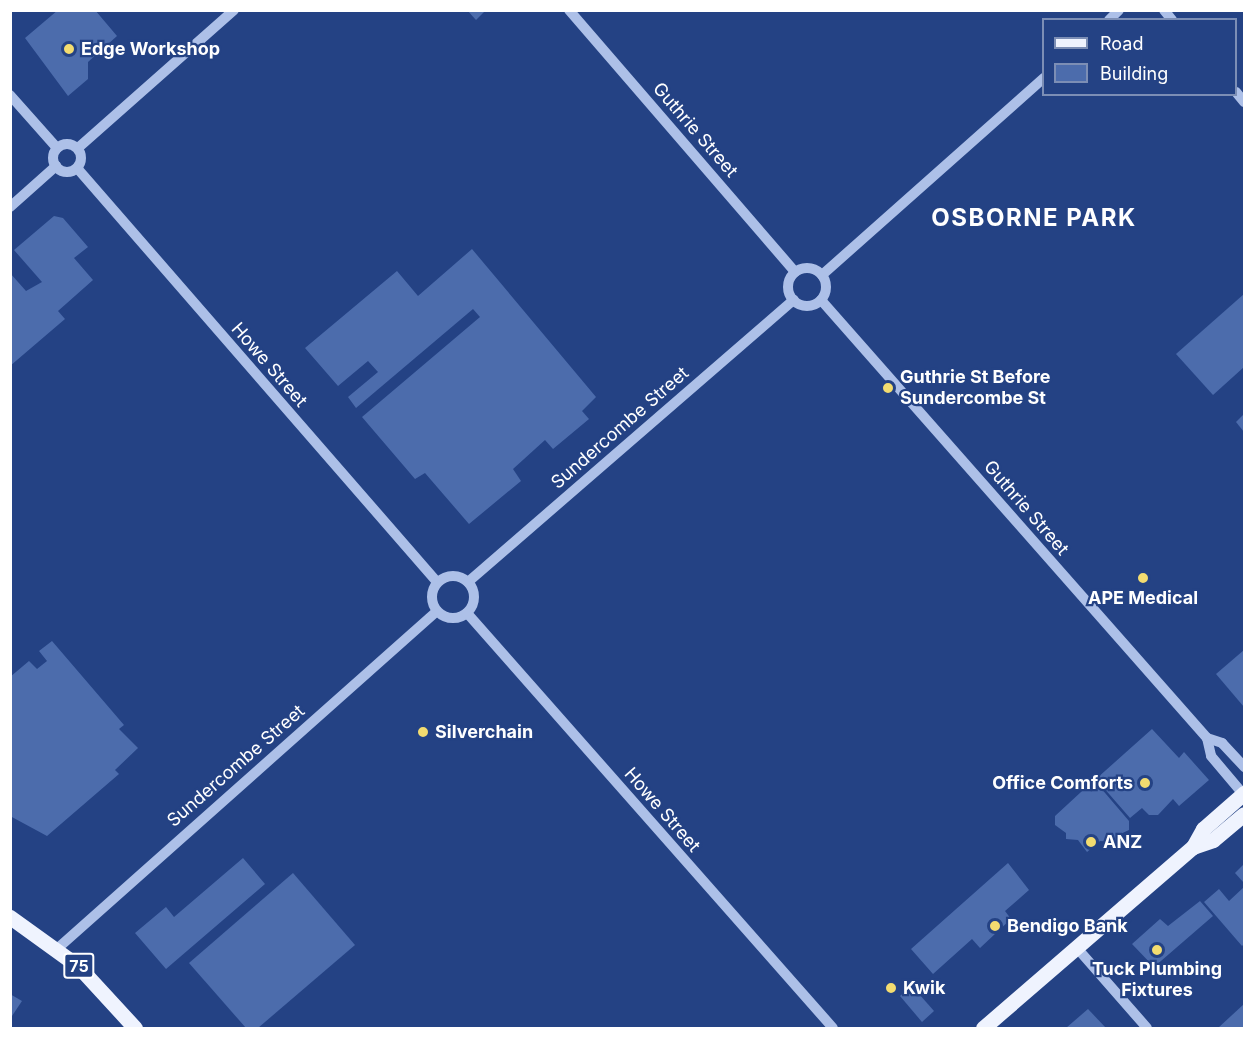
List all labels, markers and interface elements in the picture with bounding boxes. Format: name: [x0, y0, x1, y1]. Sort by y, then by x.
legend: [1042, 18, 1237, 96]
text: Road: [1100, 33, 1143, 54]
place label: Edge Workshop: [81, 38, 220, 60]
marker: Edge Workshop: [62, 42, 76, 56]
text: Building: [1100, 63, 1168, 84]
street label: Guthrie Street: [648, 78, 742, 182]
district label: OSBORNE PARK: [931, 204, 1137, 232]
street label: Howe Street: [227, 318, 311, 412]
street label: Sundercombe Street: [547, 362, 693, 494]
place label: Guthrie St Before Sundercombe St: [900, 367, 1051, 410]
marker: Guthrie St Before Sundercombe St: [881, 381, 895, 395]
street label: Guthrie Street: [979, 456, 1073, 560]
marker: APE Medical: [1136, 571, 1150, 585]
place label: APE Medical: [1088, 587, 1198, 609]
street label: Sundercombe Street: [163, 700, 309, 832]
place label: Silverchain: [435, 721, 533, 743]
marker: Silverchain: [416, 725, 430, 739]
street label: Howe Street: [620, 763, 704, 857]
place label: Office Comforts: [992, 772, 1133, 794]
marker: Office Comforts: [1138, 776, 1152, 790]
place label: ANZ: [1103, 831, 1142, 853]
marker: ANZ: [1084, 835, 1098, 849]
place label: Bendigo Bank: [1007, 915, 1128, 937]
marker: Bendigo Bank: [988, 919, 1002, 933]
marker: Tuck Plumbing Fixtures: [1150, 943, 1164, 957]
road number: 75: [62, 953, 96, 979]
place label: Tuck Plumbing Fixtures: [1092, 959, 1222, 1002]
place label: Kwik: [903, 977, 945, 999]
marker: Kwik: [884, 981, 898, 995]

